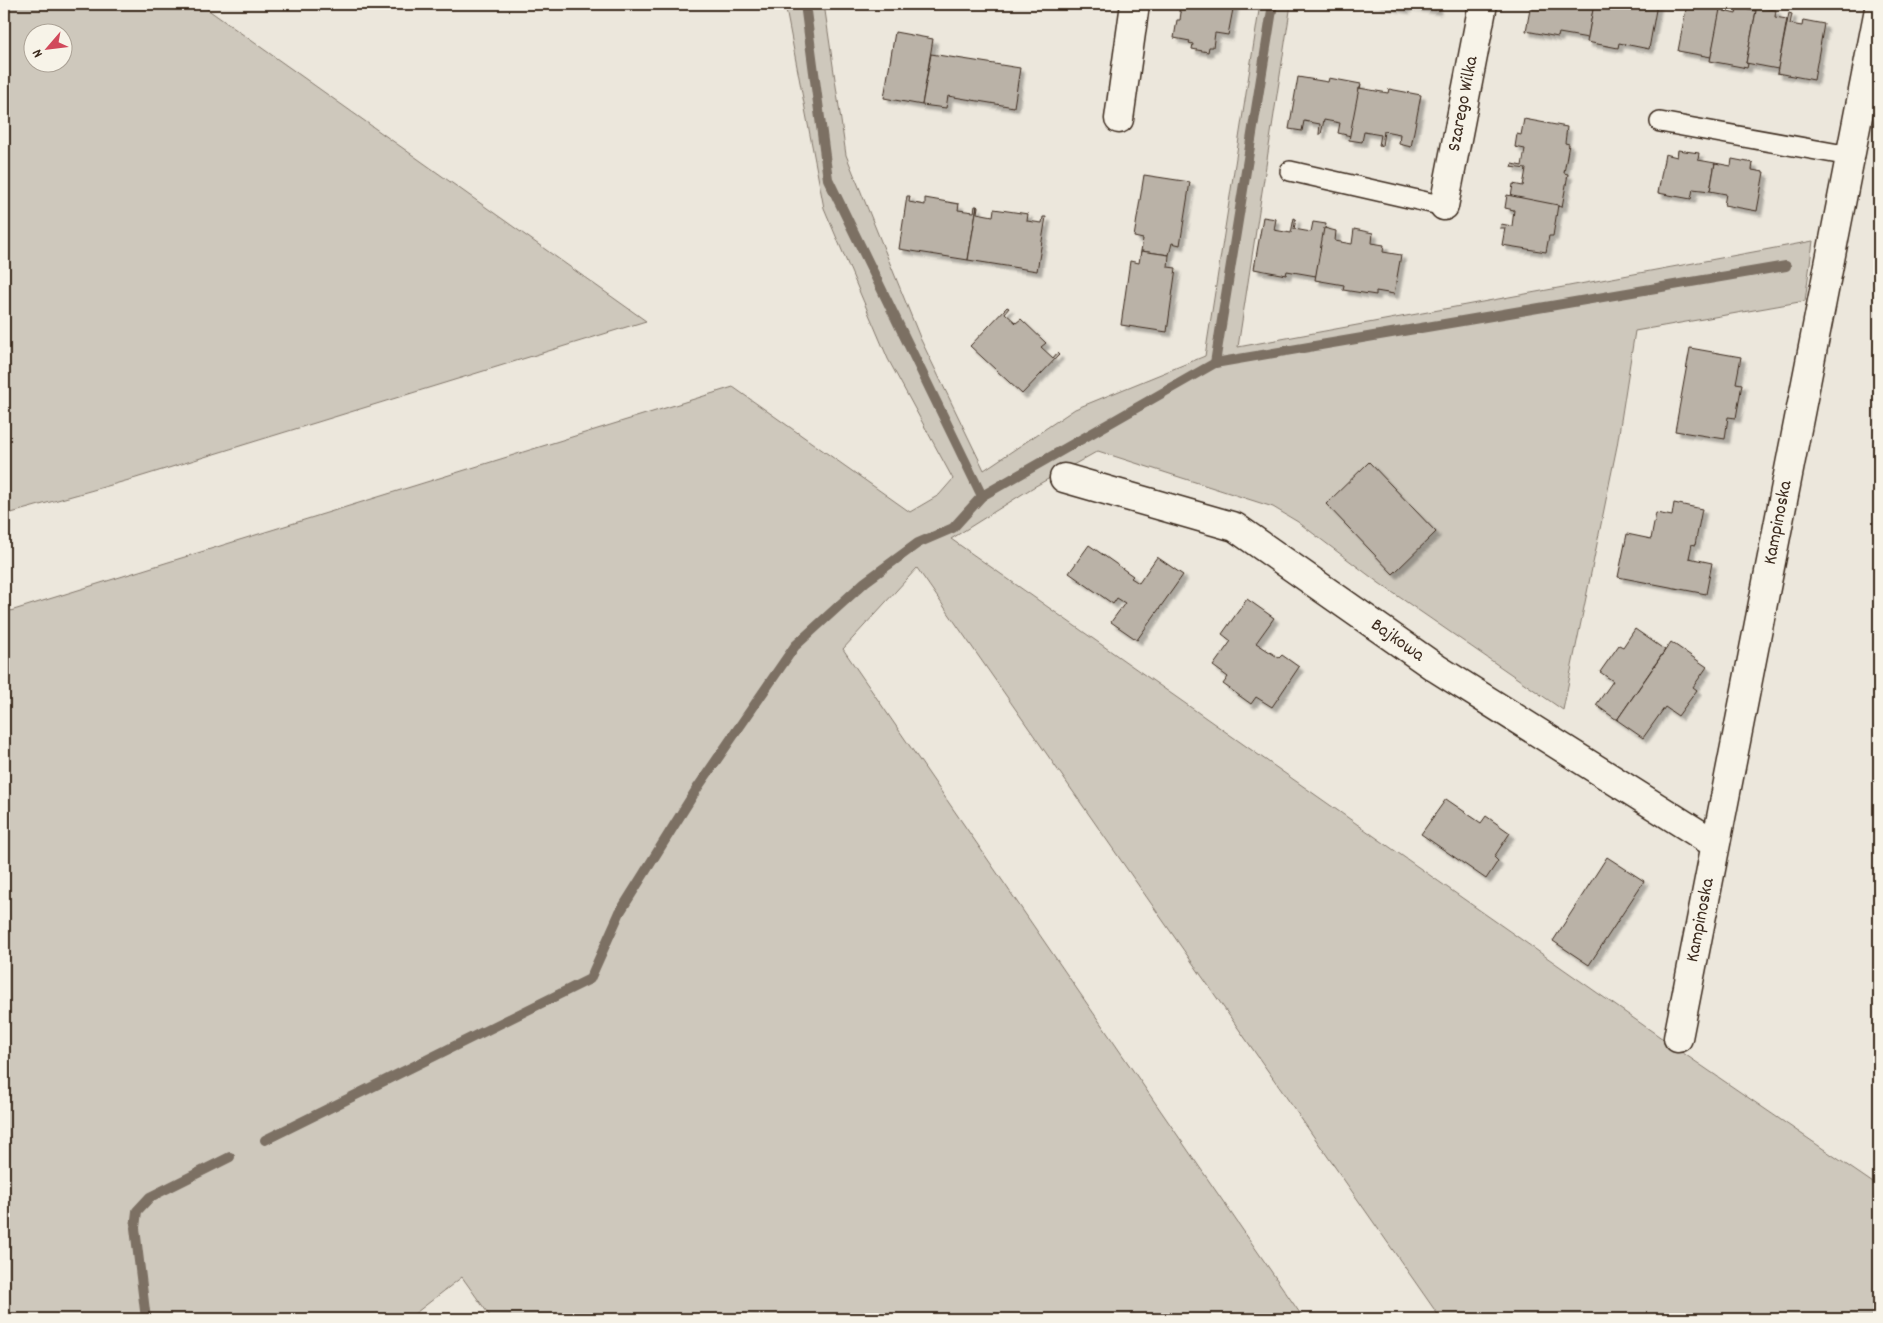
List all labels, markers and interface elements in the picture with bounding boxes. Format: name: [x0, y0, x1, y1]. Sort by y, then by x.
north arrow: [22, 22, 72, 72]
text: N: [28, 45, 49, 61]
street label: Szarego Wilka: [1441, 53, 1486, 154]
street label: Kampinoska: [1757, 477, 1800, 567]
street label: Bajkowa: [1365, 612, 1431, 670]
street label: Kampinoska: [1680, 875, 1723, 965]

